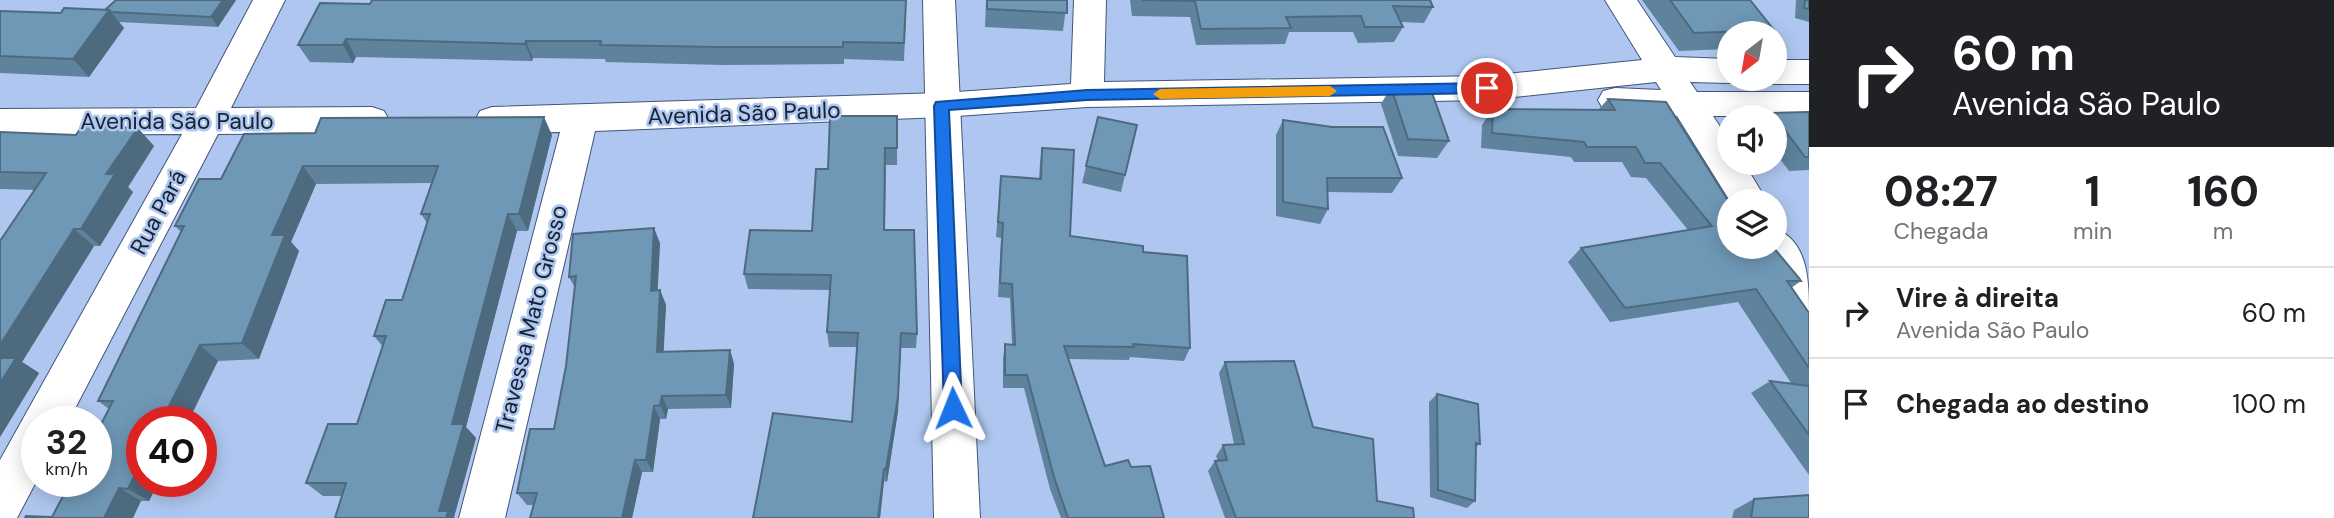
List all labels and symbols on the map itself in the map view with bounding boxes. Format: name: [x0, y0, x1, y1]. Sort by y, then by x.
north arrow: [1717, 21, 1787, 91]
pin: [1457, 58, 1517, 118]
street label: Avenida São Paulo: [647, 95, 841, 131]
street label: Avenida São Paulo: [80, 106, 274, 136]
street label: Rua Pará: [123, 164, 193, 260]
street label: Travessa Mato Grosso: [488, 202, 574, 436]
position arrow: [916, 371, 990, 445]
speed limit sign: 40: [126, 406, 217, 497]

